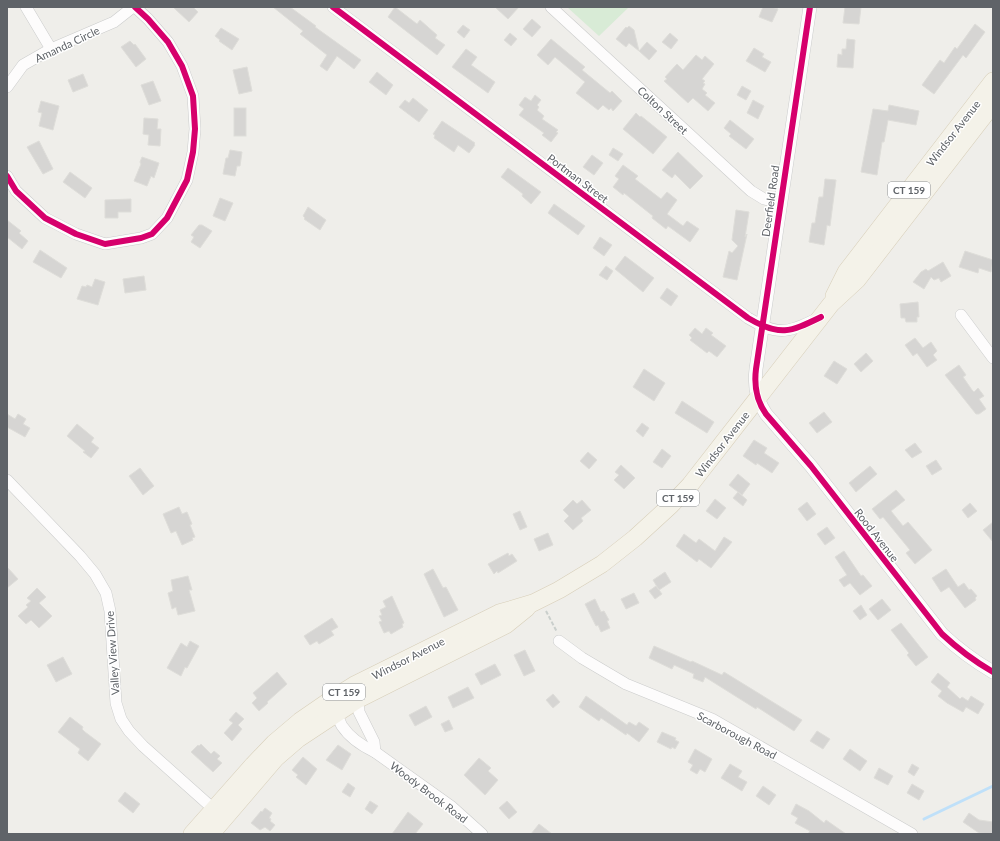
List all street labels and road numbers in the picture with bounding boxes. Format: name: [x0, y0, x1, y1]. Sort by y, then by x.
street label: Amanda Circle: [33, 23, 102, 65]
street label: Colton Street: [635, 83, 691, 137]
street label: Windsor Avenue: [923, 97, 983, 168]
street label: Portman Street: [545, 151, 611, 205]
street label: Deerfield Road: [759, 164, 781, 238]
road number: CT 159: [888, 182, 930, 198]
street label: Windsor Avenue: [692, 408, 752, 479]
road number: CT 159: [657, 490, 699, 506]
street label: Rood Avenue: [852, 506, 902, 564]
street label: Valley View Drive: [103, 610, 121, 695]
street label: Windsor Avenue: [369, 634, 447, 682]
road number: CT 159: [323, 684, 365, 700]
street label: Scarborough Road: [695, 709, 779, 761]
street label: Woody Brook Road: [388, 759, 470, 825]

